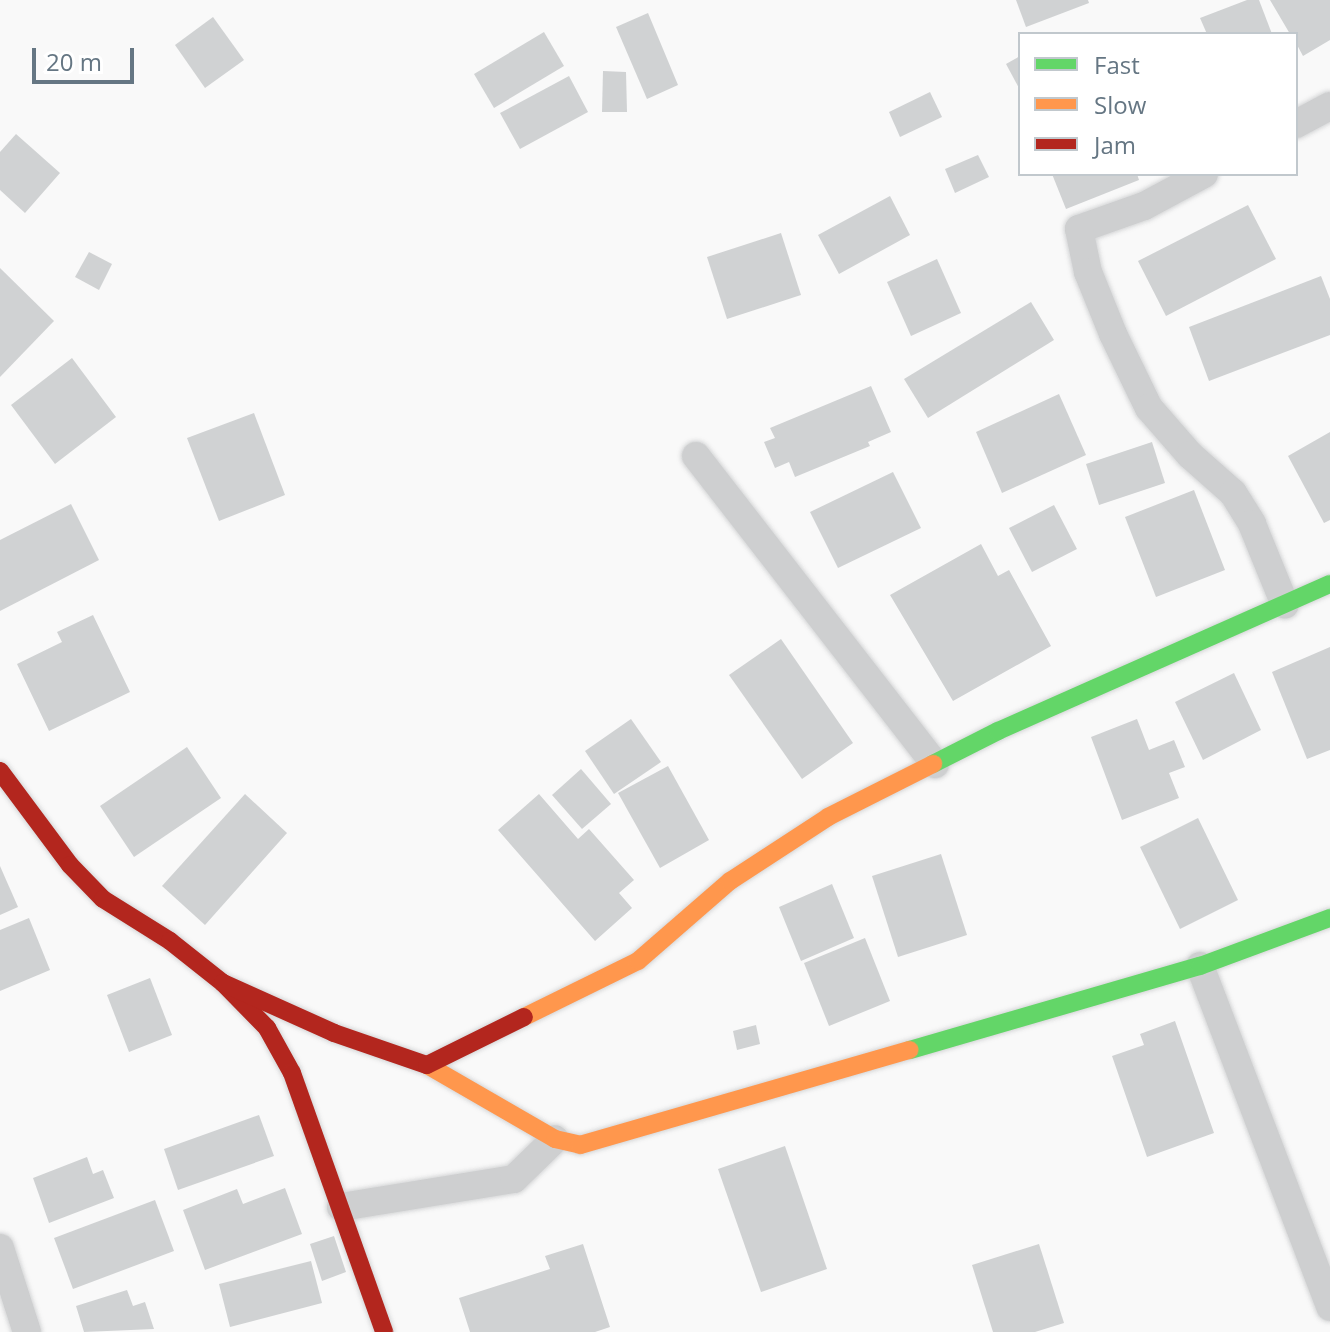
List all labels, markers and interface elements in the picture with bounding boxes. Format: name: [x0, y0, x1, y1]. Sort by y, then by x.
scale bar: [36, 32, 138, 82]
legend: [1018, 32, 1298, 176]
text: 20 m: [46, 45, 102, 78]
text: Fast: [1094, 48, 1140, 81]
text: Slow: [1094, 88, 1146, 121]
text: Jam: [1094, 128, 1136, 161]

